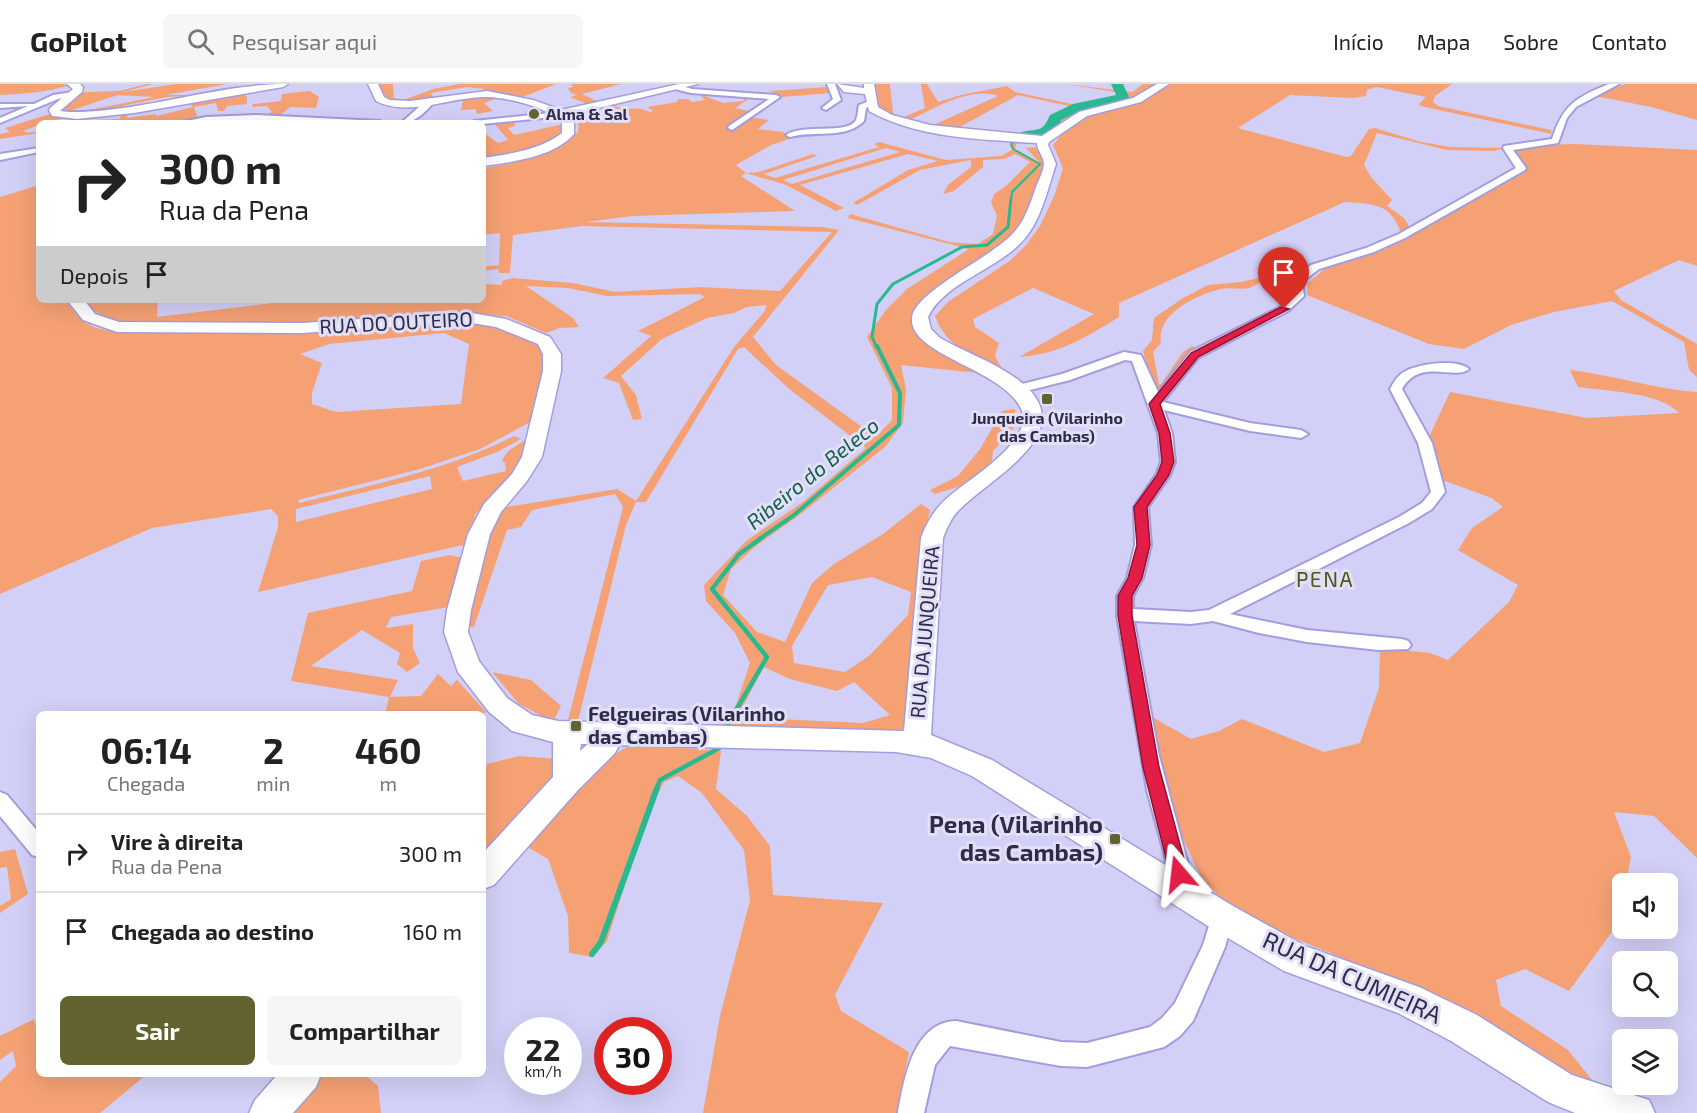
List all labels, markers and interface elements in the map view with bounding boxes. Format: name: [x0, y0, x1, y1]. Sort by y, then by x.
search box: [163, 14, 583, 68]
text: GoPilot: [30, 24, 127, 58]
icon: search: [184, 25, 217, 58]
text: Pesquisar aqui: [232, 28, 377, 54]
text: Início: [1333, 29, 1384, 54]
text: Mapa: [1417, 29, 1470, 54]
text: Sobre: [1503, 29, 1558, 54]
text: Contato: [1591, 29, 1667, 54]
place label: Alma & Sal: [546, 104, 629, 123]
marker: Alma & Sal: [527, 107, 541, 121]
text: 300 m: [159, 142, 282, 192]
icon: right: [60, 144, 138, 222]
text: Rua da Pena: [159, 193, 309, 225]
pin: [1258, 247, 1309, 309]
icon: arrive: [1267, 256, 1300, 289]
icon: arrive: [140, 258, 173, 291]
text: Depois: [60, 262, 128, 288]
street label: RUA DO OUTEIRO: [319, 306, 473, 338]
marker: Junqueira (Vilarinho das Cambas): [1040, 392, 1054, 406]
place label: Junqueira (Vilarinho das Cambas): [971, 408, 1123, 445]
water label: Ribeiro do Beleco: [741, 412, 883, 534]
street label: RUA DA JUNQUEIRA: [904, 544, 944, 719]
district label: PENA: [1296, 566, 1354, 591]
place label: Felgueiras (Vilarinho das Cambas): [588, 701, 785, 748]
marker: Felgueiras (Vilarinho das Cambas): [569, 719, 583, 733]
text: 06:14: [100, 728, 192, 771]
text: 2: [263, 728, 284, 771]
text: 460: [355, 728, 422, 771]
text: Chegada: [107, 771, 185, 795]
text: min: [256, 771, 290, 795]
text: m: [379, 771, 397, 795]
place label: Pena (Vilarinho das Cambas): [929, 809, 1103, 866]
text: Vire à direita: [111, 828, 243, 854]
marker: Pena (Vilarinho das Cambas): [1108, 832, 1122, 846]
icon: right: [60, 837, 93, 870]
text: 300 m: [399, 840, 462, 866]
position arrow: [1147, 842, 1211, 906]
text: Rua da Pena: [111, 854, 222, 878]
map controls: [1612, 873, 1678, 1095]
button: sound: [1612, 873, 1678, 939]
icon: arrive: [60, 915, 93, 948]
text: Chegada ao destino: [111, 918, 314, 944]
text: 160 m: [403, 918, 462, 944]
street label: RUA DA CUMIEIRA: [1259, 924, 1446, 1029]
button: search: [1612, 951, 1678, 1017]
button: Sair: [60, 996, 255, 1065]
button: Compartilhar: [267, 996, 462, 1065]
speed limit sign: 30: [594, 1017, 672, 1095]
button: layers: [1612, 1029, 1678, 1095]
text: 22: [526, 1031, 560, 1067]
text: km/h: [524, 1062, 562, 1080]

